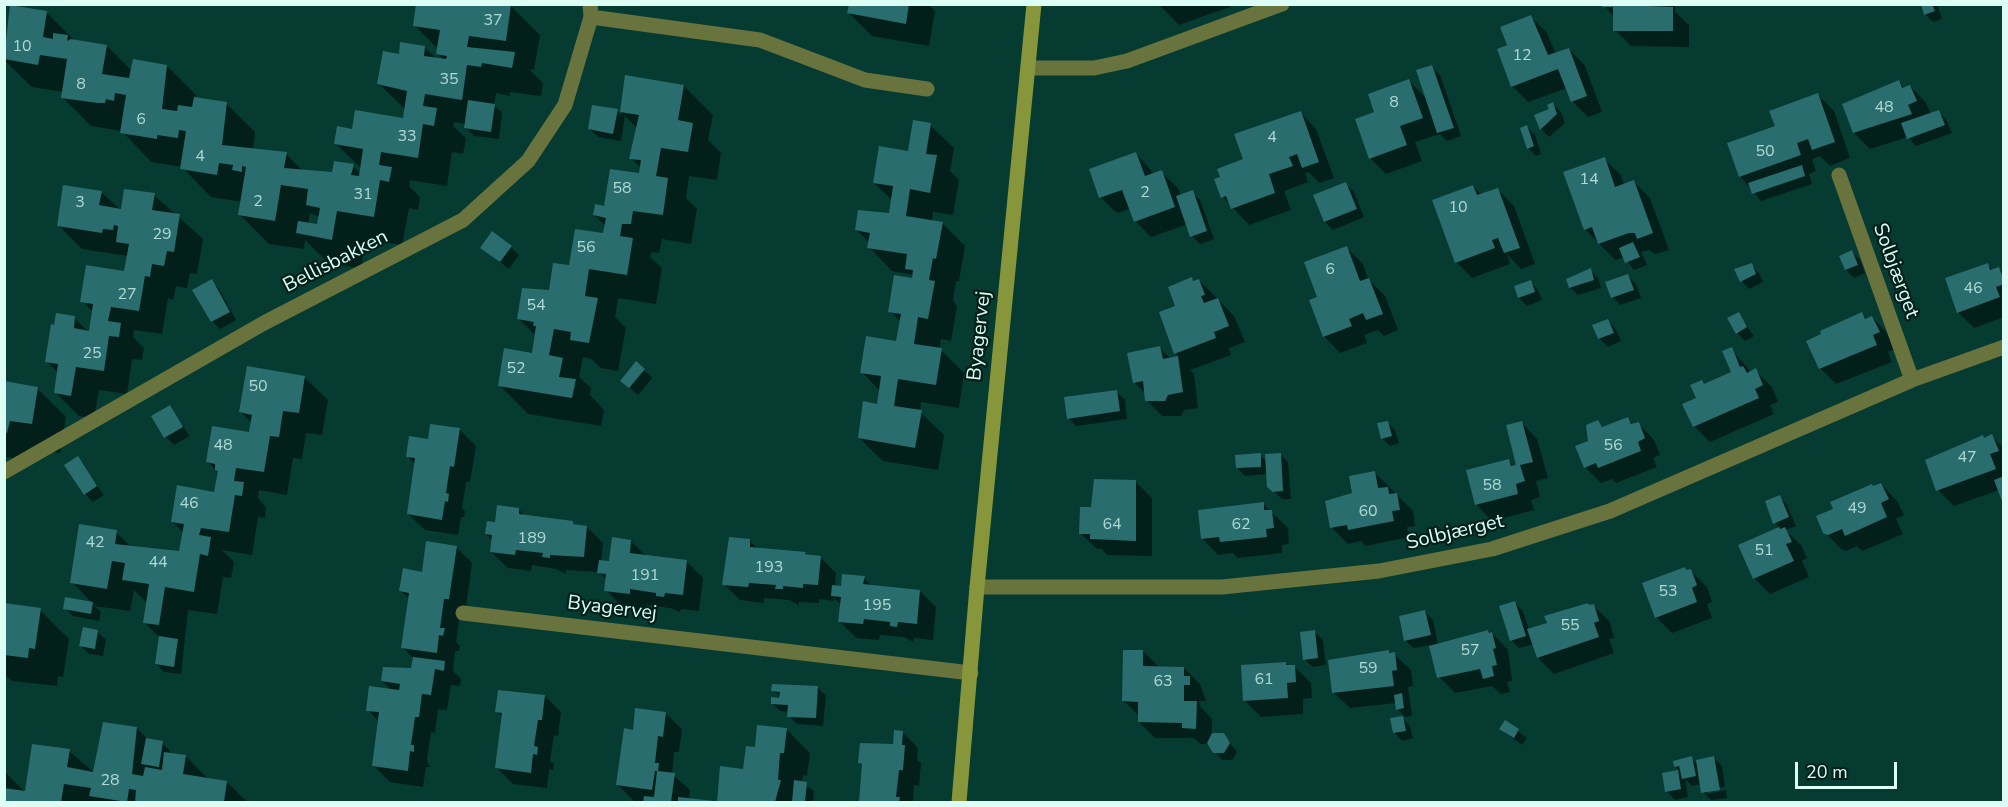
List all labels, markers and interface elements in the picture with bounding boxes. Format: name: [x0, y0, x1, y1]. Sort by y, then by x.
house number: 37: [483, 11, 503, 31]
house number: 10: [12, 37, 32, 57]
house number: 12: [1512, 46, 1532, 66]
house number: 35: [439, 70, 459, 90]
house number: 8: [76, 75, 86, 95]
house number: 8: [1389, 93, 1399, 113]
house number: 48: [1874, 98, 1894, 118]
house number: 6: [136, 110, 146, 130]
house number: 33: [397, 127, 417, 147]
house number: 4: [1267, 128, 1277, 148]
house number: 50: [1755, 142, 1775, 162]
house number: 4: [195, 147, 205, 167]
house number: 14: [1579, 170, 1599, 190]
house number: 58: [612, 179, 632, 199]
house number: 2: [1140, 183, 1150, 203]
house number: 31: [353, 185, 373, 205]
house number: 2: [253, 192, 263, 212]
house number: 3: [75, 193, 85, 213]
house number: 10: [1448, 198, 1468, 218]
street label: Solbjærget: [1867, 220, 1923, 322]
house number: 29: [152, 225, 172, 245]
street label: Bellisbakken: [280, 225, 392, 299]
house number: 56: [576, 238, 596, 258]
house number: 6: [1325, 260, 1335, 280]
house number: 46: [1963, 279, 1983, 299]
house number: 27: [117, 285, 137, 305]
street label: Byagervej: [963, 290, 997, 382]
house number: 54: [526, 296, 546, 316]
house number: 25: [82, 344, 102, 364]
house number: 52: [506, 359, 526, 379]
house number: 50: [248, 377, 268, 397]
house number: 48: [213, 436, 233, 456]
house number: 56: [1603, 436, 1623, 456]
house number: 47: [1957, 448, 1977, 468]
house number: 58: [1482, 476, 1502, 496]
house number: 46: [179, 494, 199, 514]
house number: 49: [1847, 499, 1867, 519]
house number: 60: [1358, 502, 1378, 522]
street label: Solbjærget: [1404, 510, 1506, 556]
house number: 64: [1102, 515, 1122, 535]
house number: 62: [1231, 515, 1251, 535]
house number: 189: [518, 529, 546, 549]
house number: 42: [85, 533, 105, 553]
house number: 51: [1754, 541, 1774, 561]
house number: 44: [148, 553, 168, 573]
house number: 193: [755, 558, 783, 578]
house number: 191: [631, 566, 659, 586]
house number: 53: [1658, 582, 1678, 602]
street label: Byagervej: [566, 592, 658, 626]
house number: 195: [863, 596, 891, 616]
house number: 55: [1560, 616, 1580, 636]
house number: 57: [1460, 641, 1480, 661]
house number: 59: [1358, 659, 1378, 679]
house number: 61: [1254, 670, 1274, 690]
house number: 63: [1153, 672, 1173, 692]
scale bar: [1798, 750, 1900, 788]
text: 20 m: [1806, 760, 1848, 784]
house number: 28: [100, 771, 120, 791]

